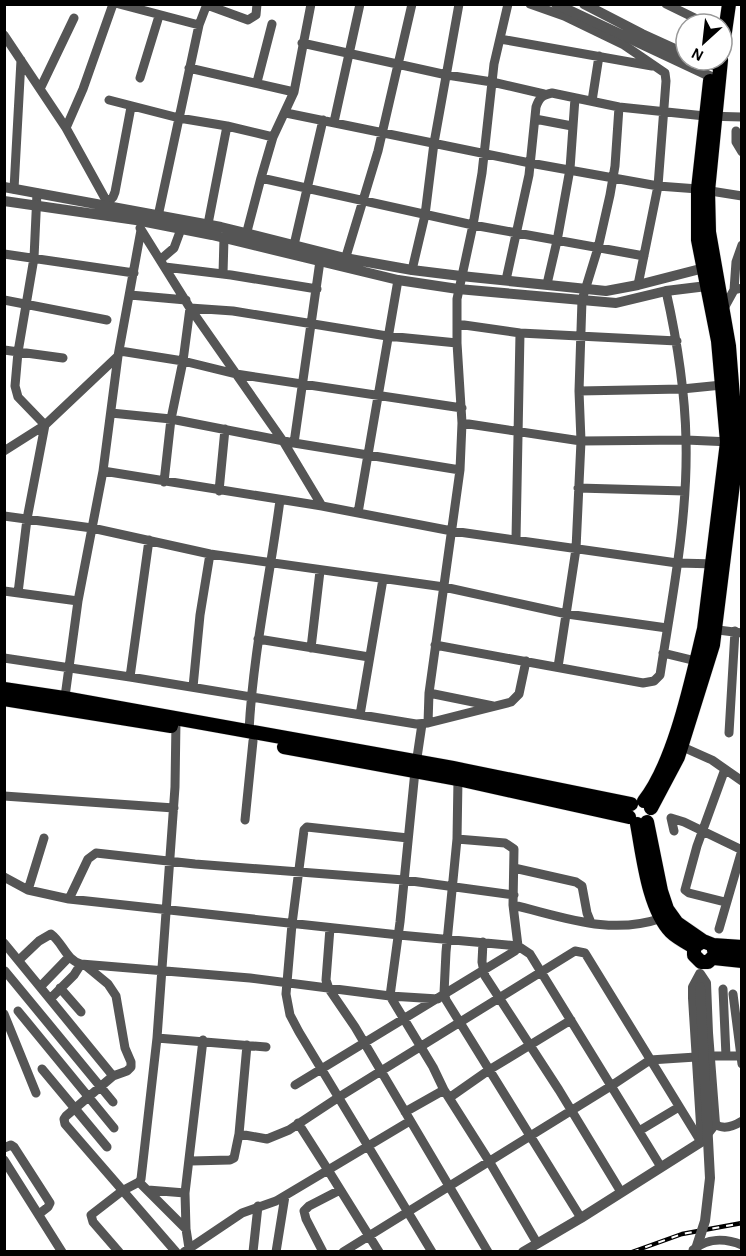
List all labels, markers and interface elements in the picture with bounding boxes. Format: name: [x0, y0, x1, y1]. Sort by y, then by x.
north arrow: [674, 12, 734, 72]
text: N: [689, 45, 706, 64]

